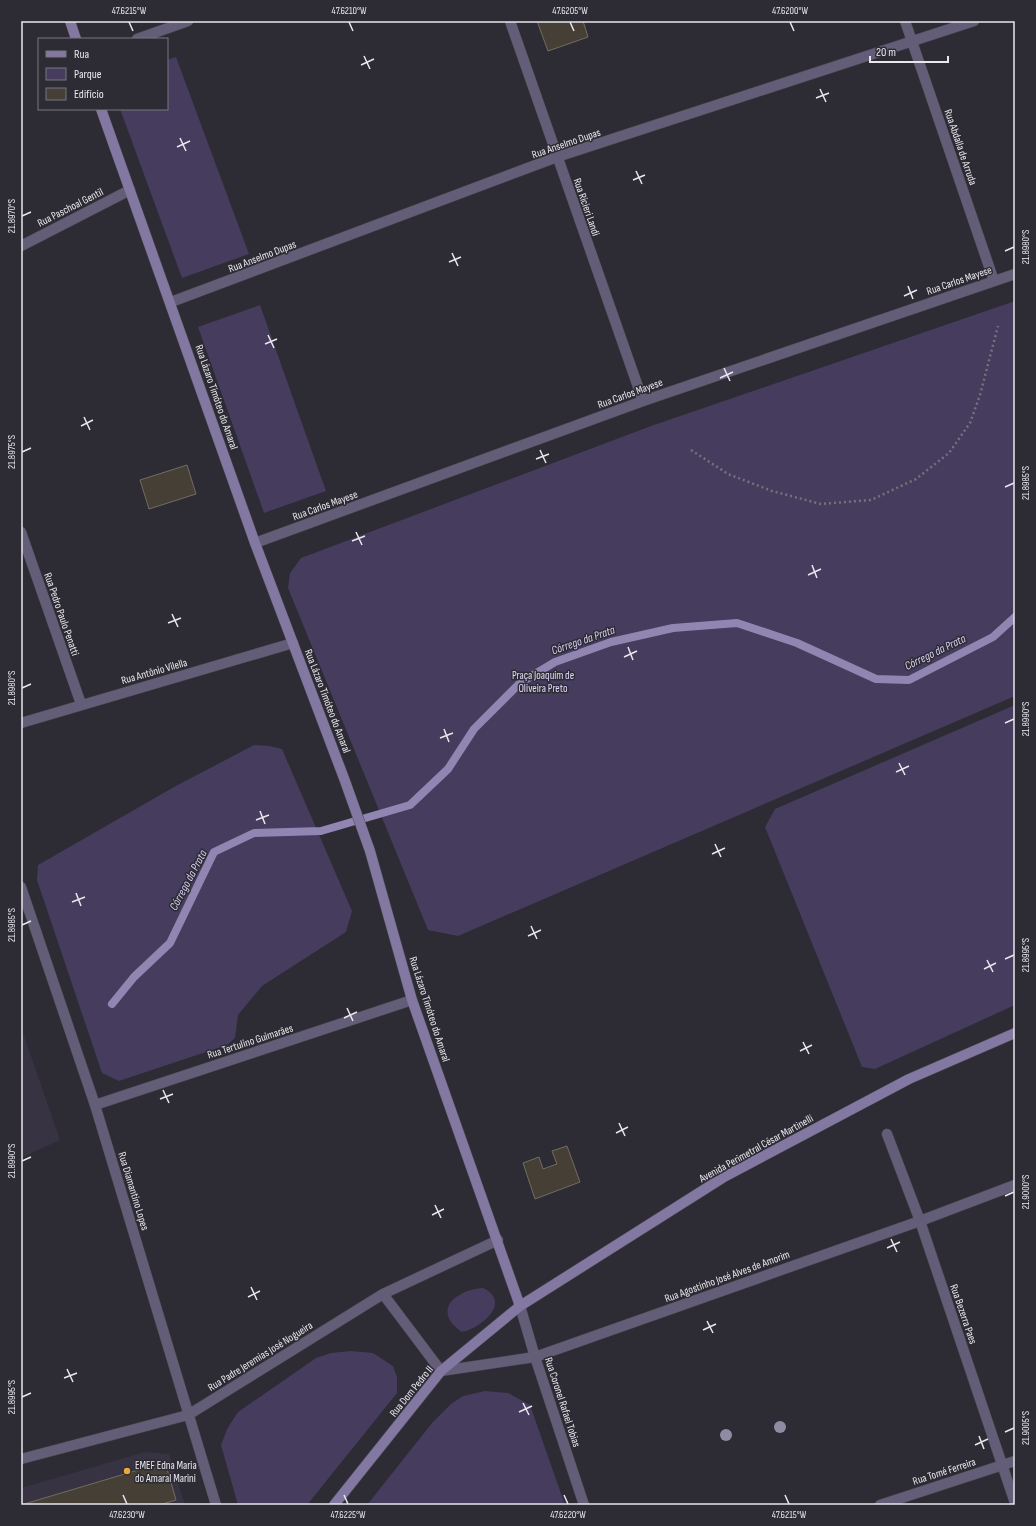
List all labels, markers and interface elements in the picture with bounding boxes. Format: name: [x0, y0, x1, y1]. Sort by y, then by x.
text: 47.6215°W: [112, 5, 147, 17]
text: 47.6210°W: [332, 5, 367, 17]
text: 47.6205°W: [552, 5, 588, 17]
text: 47.6200°W: [772, 5, 808, 17]
legend: [38, 38, 168, 110]
scale bar: [870, 38, 948, 64]
text: 20 m: [876, 45, 896, 60]
text: Rua: [74, 47, 90, 62]
text: Parque: [74, 67, 102, 82]
text: Edifício: [74, 87, 104, 102]
street label: Rua Abdalla de Arruda: [941, 108, 980, 187]
street label: Rua Anselmo Dupas: [530, 126, 602, 161]
street label: Rua Ricieri Landi: [571, 177, 602, 238]
street label: Rua Paschoal Gentil: [35, 185, 105, 230]
text: 21.8970°S: [6, 199, 18, 233]
text: 21.8980°S: [1020, 230, 1032, 264]
street label: Rua Anselmo Dupas: [226, 238, 298, 275]
street label: Rua Carlos Mayese: [925, 263, 994, 298]
street label: Rua Lázaro Timóteo do Amaral: [192, 343, 241, 451]
street label: Rua Carlos Mayese: [596, 376, 664, 411]
text: 21.8975°S: [6, 435, 18, 469]
text: 21.8985°S: [1020, 466, 1032, 500]
street label: Rua Carlos Mayese: [291, 488, 359, 523]
street label: Rua Pedro Paulo Penatti: [41, 571, 82, 657]
water label: Córrego da Prata: [549, 623, 617, 658]
water label: Córrego da Prata: [902, 631, 968, 674]
street label: Rua Lázaro Timóteo do Amaral: [302, 648, 353, 755]
street label: Rua Antônio Vilella: [120, 656, 189, 687]
park label: Praça Joaquim de Oliveira Preto: [512, 669, 574, 695]
text: 21.8980°S: [6, 671, 18, 705]
text: 21.8990°S: [1020, 702, 1032, 736]
water label: Córrego da Prata: [166, 847, 211, 913]
text: 21.8985°S: [6, 908, 18, 942]
text: 21.8995°S: [1020, 938, 1032, 972]
street label: Rua Lázaro Timóteo do Amaral: [406, 955, 453, 1063]
street label: Rua Tertulino Guimarães: [206, 1021, 295, 1061]
street label: Avenida Perimetral César Martinelli: [696, 1112, 815, 1186]
text: 21.8990°S: [6, 1144, 18, 1178]
street label: Rua Diamantino Lopes: [115, 1150, 152, 1232]
text: 21.9000°S: [1020, 1175, 1032, 1209]
street label: Rua Agostinho José Alves de Amorim: [663, 1248, 792, 1305]
street label: Rua Bezerra Paes: [947, 1283, 980, 1346]
street label: Rua Padre Jeremias José Nogueira: [206, 1319, 315, 1394]
street label: Rua Coronel Rafael Tobias: [542, 1356, 583, 1449]
street label: Rua Dom Pedro II: [387, 1363, 436, 1419]
text: 21.8995°S: [6, 1380, 18, 1414]
text: 21.9005°S: [1020, 1411, 1032, 1445]
street label: Rua Tomé Ferreira: [911, 1455, 977, 1488]
place label: EMEF Edna Maria do Amaral Marini: [135, 1459, 197, 1485]
marker: EMEF Edna Maria do Amaral Marini: [122, 1466, 132, 1476]
text: 47.6230°W: [109, 1509, 145, 1521]
text: 47.6225°W: [330, 1509, 366, 1521]
text: 47.6220°W: [550, 1509, 586, 1521]
text: 47.6215°W: [772, 1509, 807, 1521]

